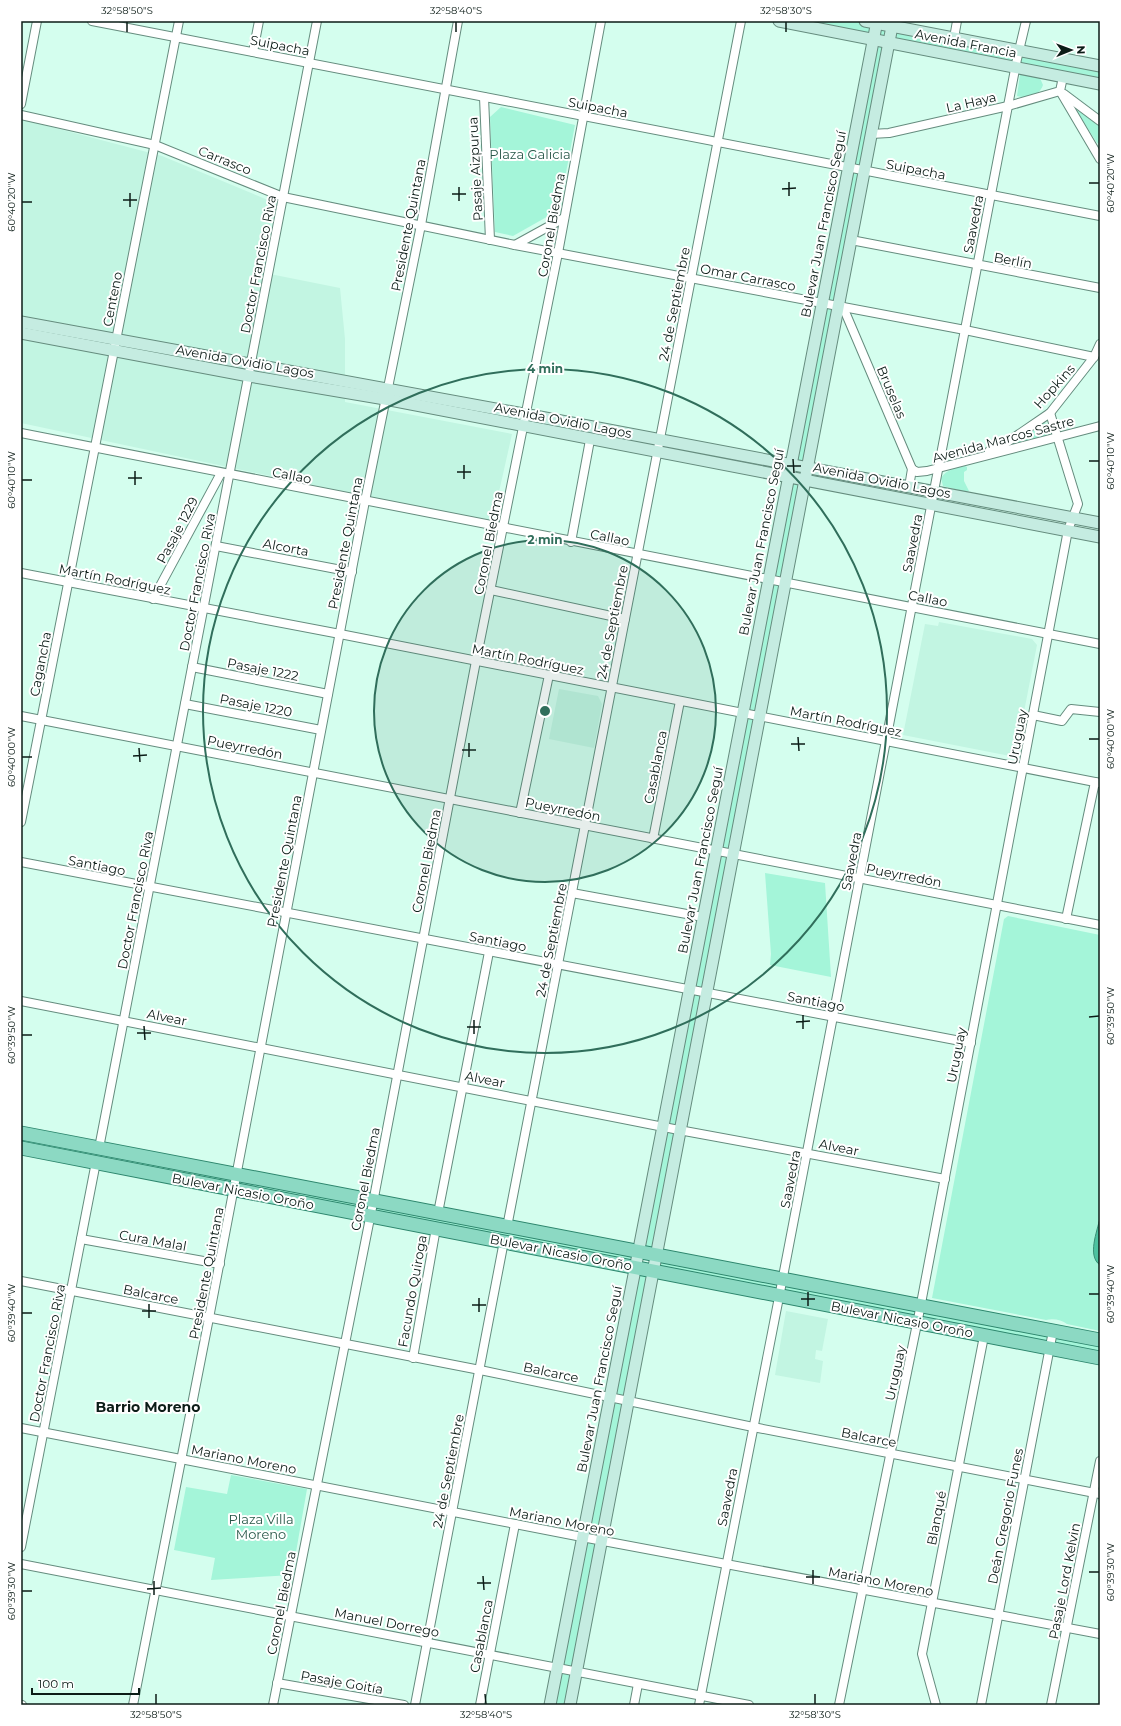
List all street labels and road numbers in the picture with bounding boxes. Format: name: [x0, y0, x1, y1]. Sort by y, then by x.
street label: Avenida Francia: [914, 25, 1018, 61]
street label: Suipacha: [249, 31, 311, 59]
street label: La Haya: [944, 88, 998, 116]
street label: Suipacha: [567, 93, 629, 121]
street label: Pasaje Aizpurua: [464, 117, 486, 221]
street label: Bulevar Juan Francisco Seguí: [797, 129, 849, 319]
street label: Carrasco: [196, 142, 254, 178]
street label: Suipacha: [885, 155, 947, 183]
street label: Presidente Quintana: [387, 157, 429, 293]
street label: Coronel Biedma: [534, 172, 568, 278]
street label: Saavedra: [960, 193, 986, 255]
street label: Doctor Francisco Riva: [237, 194, 279, 334]
street label: 24 de Septiembre: [655, 245, 693, 362]
street label: Berlín: [993, 249, 1033, 271]
street label: Omar Carrasco: [699, 260, 797, 294]
street label: Centeno: [99, 270, 125, 328]
street label: Avenida Ovidio Lagos: [175, 341, 315, 381]
street label: Hopkins: [1030, 361, 1078, 411]
street label: Bruselas: [874, 363, 910, 421]
street label: Avenida Ovidio Lagos: [493, 399, 633, 441]
street label: Avenida Marcos Sastre: [930, 412, 1076, 466]
street label: Bulevar Juan Francisco Seguí: [735, 447, 787, 637]
street label: Avenida Ovidio Lagos: [812, 459, 952, 501]
street label: Callao: [271, 463, 313, 487]
street label: Presidente Quintana: [324, 475, 366, 611]
street label: Coronel Biedma: [470, 490, 506, 596]
street label: Pasaje 1229: [153, 494, 201, 566]
street label: Doctor Francisco Riva: [176, 512, 218, 652]
street label: Saavedra: [899, 512, 925, 574]
street label: Callao: [589, 525, 631, 549]
street label: Alcorta: [262, 535, 310, 559]
street label: Martín Rodríguez: [58, 560, 173, 598]
street label: 24 de Septiembre: [593, 563, 631, 680]
street label: Callao: [907, 586, 949, 610]
street label: Cagancha: [26, 630, 54, 698]
street label: Martín Rodríguez: [471, 640, 586, 678]
street label: Pasaje 1222: [226, 654, 300, 684]
street label: Pasaje 1220: [218, 690, 294, 720]
street label: Martín Rodríguez: [789, 702, 904, 740]
street label: Uruguay: [1004, 707, 1030, 766]
street label: Casablanca: [640, 729, 670, 805]
street label: Pueyrredón: [206, 732, 284, 762]
street label: Bulevar Juan Francisco Seguí: [674, 765, 726, 955]
street label: Presidente Quintana: [263, 793, 305, 929]
street label: Pueyrredón: [524, 794, 602, 824]
street label: Coronel Biedma: [408, 808, 444, 914]
street label: Doctor Francisco Riva: [114, 830, 156, 970]
street label: Saavedra: [838, 830, 864, 892]
street label: Santiago: [67, 852, 127, 878]
street label: Pueyrredón: [865, 860, 943, 890]
street label: 24 de Septiembre: [532, 881, 570, 998]
street label: Santiago: [468, 928, 528, 954]
street label: Santiago: [786, 988, 846, 1014]
street label: Alvear: [146, 1005, 188, 1029]
street label: Uruguay: [943, 1025, 969, 1084]
street label: Alvear: [464, 1067, 506, 1091]
street label: Coronel Biedma: [347, 1126, 383, 1232]
street label: Alvear: [818, 1135, 860, 1159]
street label: Saavedra: [777, 1148, 803, 1210]
street label: Bulevar Nicasio Oroño: [171, 1169, 315, 1213]
street label: Presidente Quintana: [185, 1205, 227, 1341]
street label: Cura Malal: [118, 1226, 188, 1254]
street label: Bulevar Nicasio Oroño: [489, 1230, 633, 1274]
street label: Facundo Quiroga: [394, 1234, 430, 1348]
street label: Balcarce: [122, 1281, 180, 1307]
street label: Doctor Francisco Riva: [26, 1283, 68, 1423]
street label: Bulevar Juan Francisco Seguí: [573, 1284, 625, 1474]
street label: Bulevar Nicasio Oroño: [830, 1297, 974, 1341]
street label: Uruguay: [881, 1343, 909, 1402]
street label: Balcarce: [522, 1358, 580, 1386]
street label: 24 de Septiembre: [429, 1412, 467, 1529]
street label: Balcarce: [840, 1424, 898, 1450]
street label: Mariano Moreno: [190, 1441, 298, 1477]
street label: Deán Gregorio Funes: [984, 1447, 1026, 1585]
street label: Saavedra: [714, 1466, 740, 1528]
street label: Blanqué: [923, 1489, 949, 1547]
street label: Mariano Moreno: [508, 1503, 616, 1539]
street label: Pasaje Lord Kelvin: [1045, 1521, 1083, 1641]
street label: Coronel Biedma: [263, 1550, 299, 1656]
street label: Mariano Moreno: [827, 1563, 935, 1599]
street label: Casablanca: [466, 1598, 496, 1674]
street label: Manuel Dorrego: [333, 1604, 441, 1640]
street label: Pasaje Goitía: [299, 1667, 385, 1697]

